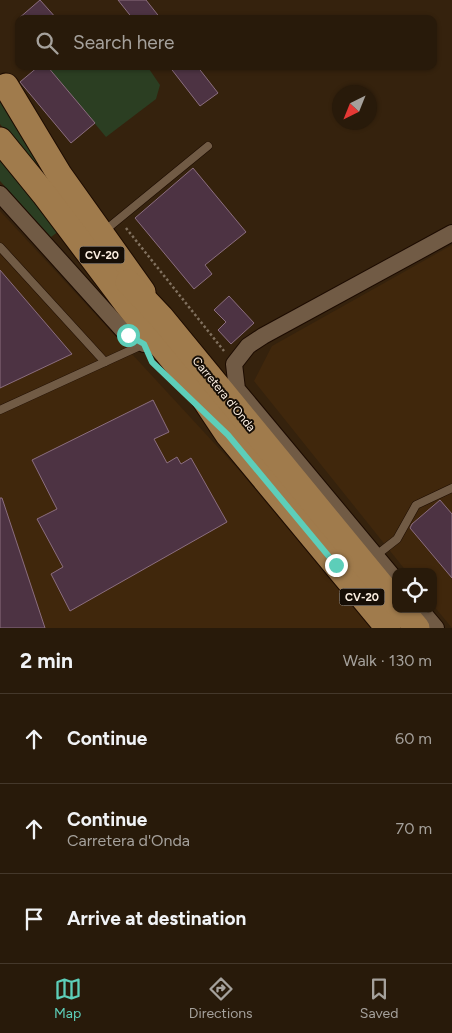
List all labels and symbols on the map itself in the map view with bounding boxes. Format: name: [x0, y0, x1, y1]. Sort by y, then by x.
north arrow: [332, 85, 377, 130]
road number: CV-20: [80, 246, 124, 264]
route start: [117, 324, 140, 347]
street label: Carretera d'Onda: [190, 354, 258, 434]
route end: [325, 554, 348, 577]
road number: CV-20: [340, 588, 384, 606]

